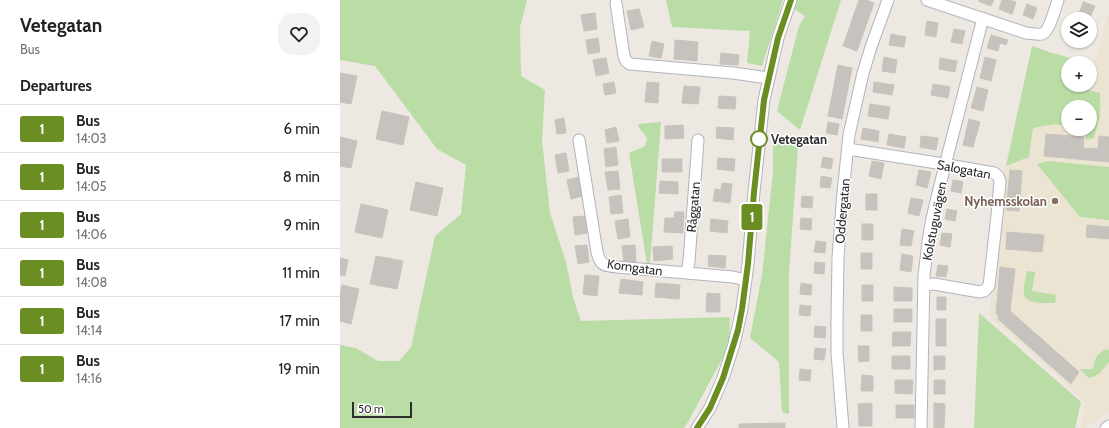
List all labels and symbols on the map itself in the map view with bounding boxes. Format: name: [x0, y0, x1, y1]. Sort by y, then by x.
marker: Vetegatan: [750, 130, 768, 148]
place label: Vetegatan: [771, 131, 827, 147]
street label: Salogatan: [936, 156, 992, 182]
street label: Oddergatan: [831, 178, 853, 244]
street label: Kolstuguvägen: [919, 180, 949, 262]
street label: Råggatan: [683, 181, 703, 233]
place label: Nyhemsskolan: [964, 193, 1047, 209]
marker: Nyhemsskolan: [1050, 196, 1060, 206]
line badge: 1: [739, 204, 765, 230]
street label: Korngatan: [606, 255, 664, 279]
scale bar: [352, 400, 412, 419]

